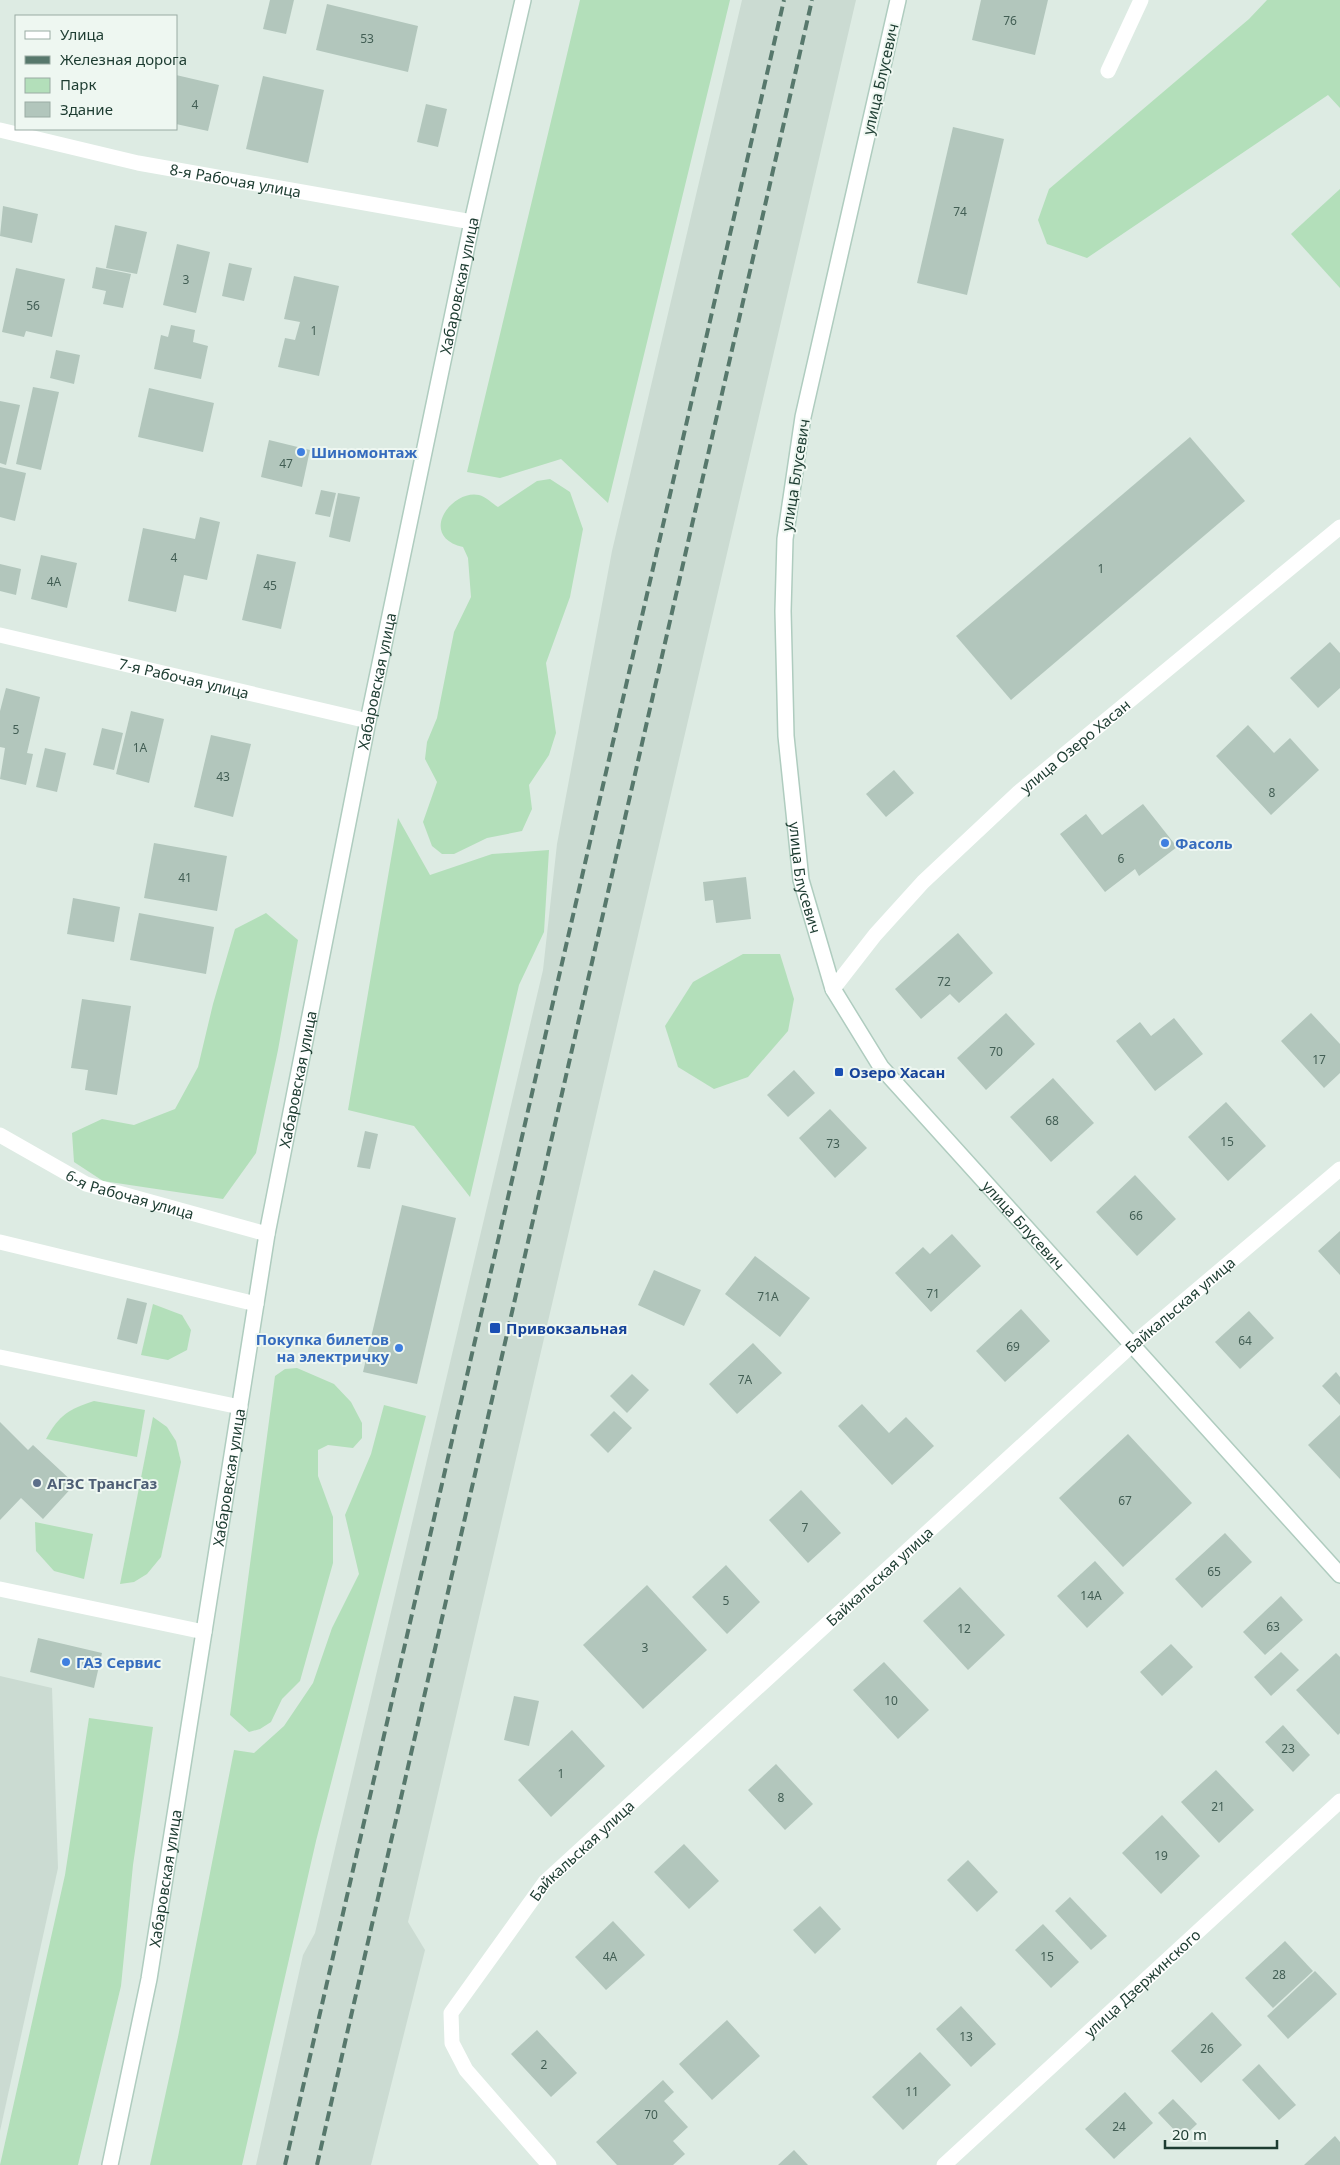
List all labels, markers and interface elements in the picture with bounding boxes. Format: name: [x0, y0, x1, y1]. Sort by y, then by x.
house number: 76: [1003, 12, 1017, 29]
legend: [15, 15, 178, 130]
street label: улица Блусевич: [857, 21, 903, 137]
text: Улица: [60, 24, 104, 44]
house number: 53: [360, 30, 374, 47]
text: Железная дорога: [60, 49, 187, 69]
text: Парк: [60, 74, 96, 94]
house number: 4: [192, 96, 199, 113]
text: Здание: [60, 99, 113, 119]
street label: 8-я Рабочая улица: [168, 159, 303, 202]
house number: 74: [953, 203, 967, 220]
street label: Хабаровская улица: [435, 215, 483, 356]
house number: 3: [183, 271, 190, 288]
house number: 56: [26, 297, 40, 314]
house number: 1: [311, 322, 317, 339]
street label: улица Блусевич: [776, 417, 814, 533]
place label: Шиномонтаж: [311, 442, 417, 462]
marker: Шиномонтаж: [295, 446, 307, 458]
house number: 47: [279, 455, 293, 472]
house number: 4: [171, 549, 178, 566]
house number: 1: [1098, 560, 1104, 577]
house number: 4А: [47, 573, 62, 590]
house number: 45: [263, 577, 277, 594]
street label: Хабаровская улица: [353, 611, 400, 751]
street label: 7-я Рабочая улица: [117, 653, 251, 703]
street label: улица Озеро Хасан: [1016, 694, 1134, 797]
house number: 5: [13, 721, 20, 738]
house number: 1А: [133, 739, 148, 756]
house number: 43: [216, 768, 230, 785]
house number: 8: [1269, 784, 1276, 801]
street label: улица Блусевич: [785, 821, 826, 936]
place label: Фасоль: [1175, 833, 1233, 853]
marker: Фасоль: [1159, 837, 1171, 849]
house number: 6: [1118, 850, 1125, 867]
house number: 41: [178, 869, 192, 886]
house number: 72: [937, 973, 951, 990]
street label: Хабаровская улица: [274, 1009, 321, 1150]
house number: 70: [989, 1043, 1003, 1060]
house number: 17: [1312, 1051, 1326, 1068]
place label: Озеро Хасан: [849, 1062, 945, 1082]
marker: Озеро Хасан: [833, 1066, 845, 1078]
house number: 68: [1045, 1112, 1059, 1129]
house number: 15: [1220, 1133, 1234, 1150]
house number: 73: [826, 1135, 840, 1152]
street label: 6-я Рабочая улица: [62, 1165, 196, 1223]
street label: улица Блусевич: [978, 1176, 1069, 1274]
house number: 66: [1129, 1207, 1143, 1224]
street label: Байкальская улица: [1120, 1252, 1239, 1357]
house number: 71: [926, 1285, 940, 1302]
house number: 71А: [757, 1288, 779, 1305]
place label: Привокзальная: [506, 1318, 627, 1338]
marker: Привокзальная: [488, 1321, 502, 1335]
place label: Покупка билетов на электричку: [256, 1329, 389, 1366]
house number: 64: [1238, 1332, 1252, 1349]
house number: 69: [1006, 1338, 1020, 1355]
marker: Покупка билетов на электричку: [393, 1342, 405, 1354]
house number: 7А: [738, 1371, 753, 1388]
street label: Хабаровская улица: [208, 1407, 249, 1548]
place label: АГЗС ТрансГаз: [47, 1473, 157, 1493]
marker: АГЗС ТрансГаз: [31, 1477, 43, 1489]
house number: 67: [1118, 1492, 1132, 1509]
house number: 7: [802, 1519, 809, 1536]
street label: Байкальская улица: [822, 1522, 937, 1630]
house number: 65: [1207, 1563, 1221, 1580]
house number: 14А: [1080, 1587, 1102, 1604]
house number: 5: [723, 1592, 730, 1609]
house number: 63: [1266, 1618, 1280, 1635]
house number: 12: [957, 1620, 971, 1637]
house number: 3: [642, 1639, 649, 1656]
place label: ГАЗ Сервис: [76, 1652, 162, 1672]
marker: ГАЗ Сервис: [60, 1656, 72, 1668]
house number: 10: [884, 1692, 898, 1709]
house number: 23: [1281, 1740, 1295, 1757]
house number: 1: [558, 1765, 564, 1782]
house number: 8: [778, 1789, 785, 1806]
street label: Байкальская улица: [525, 1795, 638, 1905]
house number: 21: [1211, 1798, 1225, 1815]
street label: Хабаровская улица: [144, 1808, 186, 1949]
house number: 19: [1154, 1847, 1168, 1864]
street label: улица Дзержинского: [1080, 1924, 1204, 2041]
house number: 4А: [603, 1948, 618, 1965]
house number: 15: [1040, 1948, 1054, 1965]
house number: 28: [1272, 1966, 1286, 1983]
house number: 13: [959, 2028, 973, 2045]
house number: 26: [1200, 2040, 1214, 2057]
house number: 2: [541, 2056, 548, 2073]
house number: 11: [905, 2083, 919, 2100]
house number: 70: [644, 2106, 658, 2123]
house number: 24: [1112, 2118, 1126, 2135]
scale bar: [1165, 2118, 1278, 2150]
text: 20 m: [1172, 2124, 1207, 2144]

